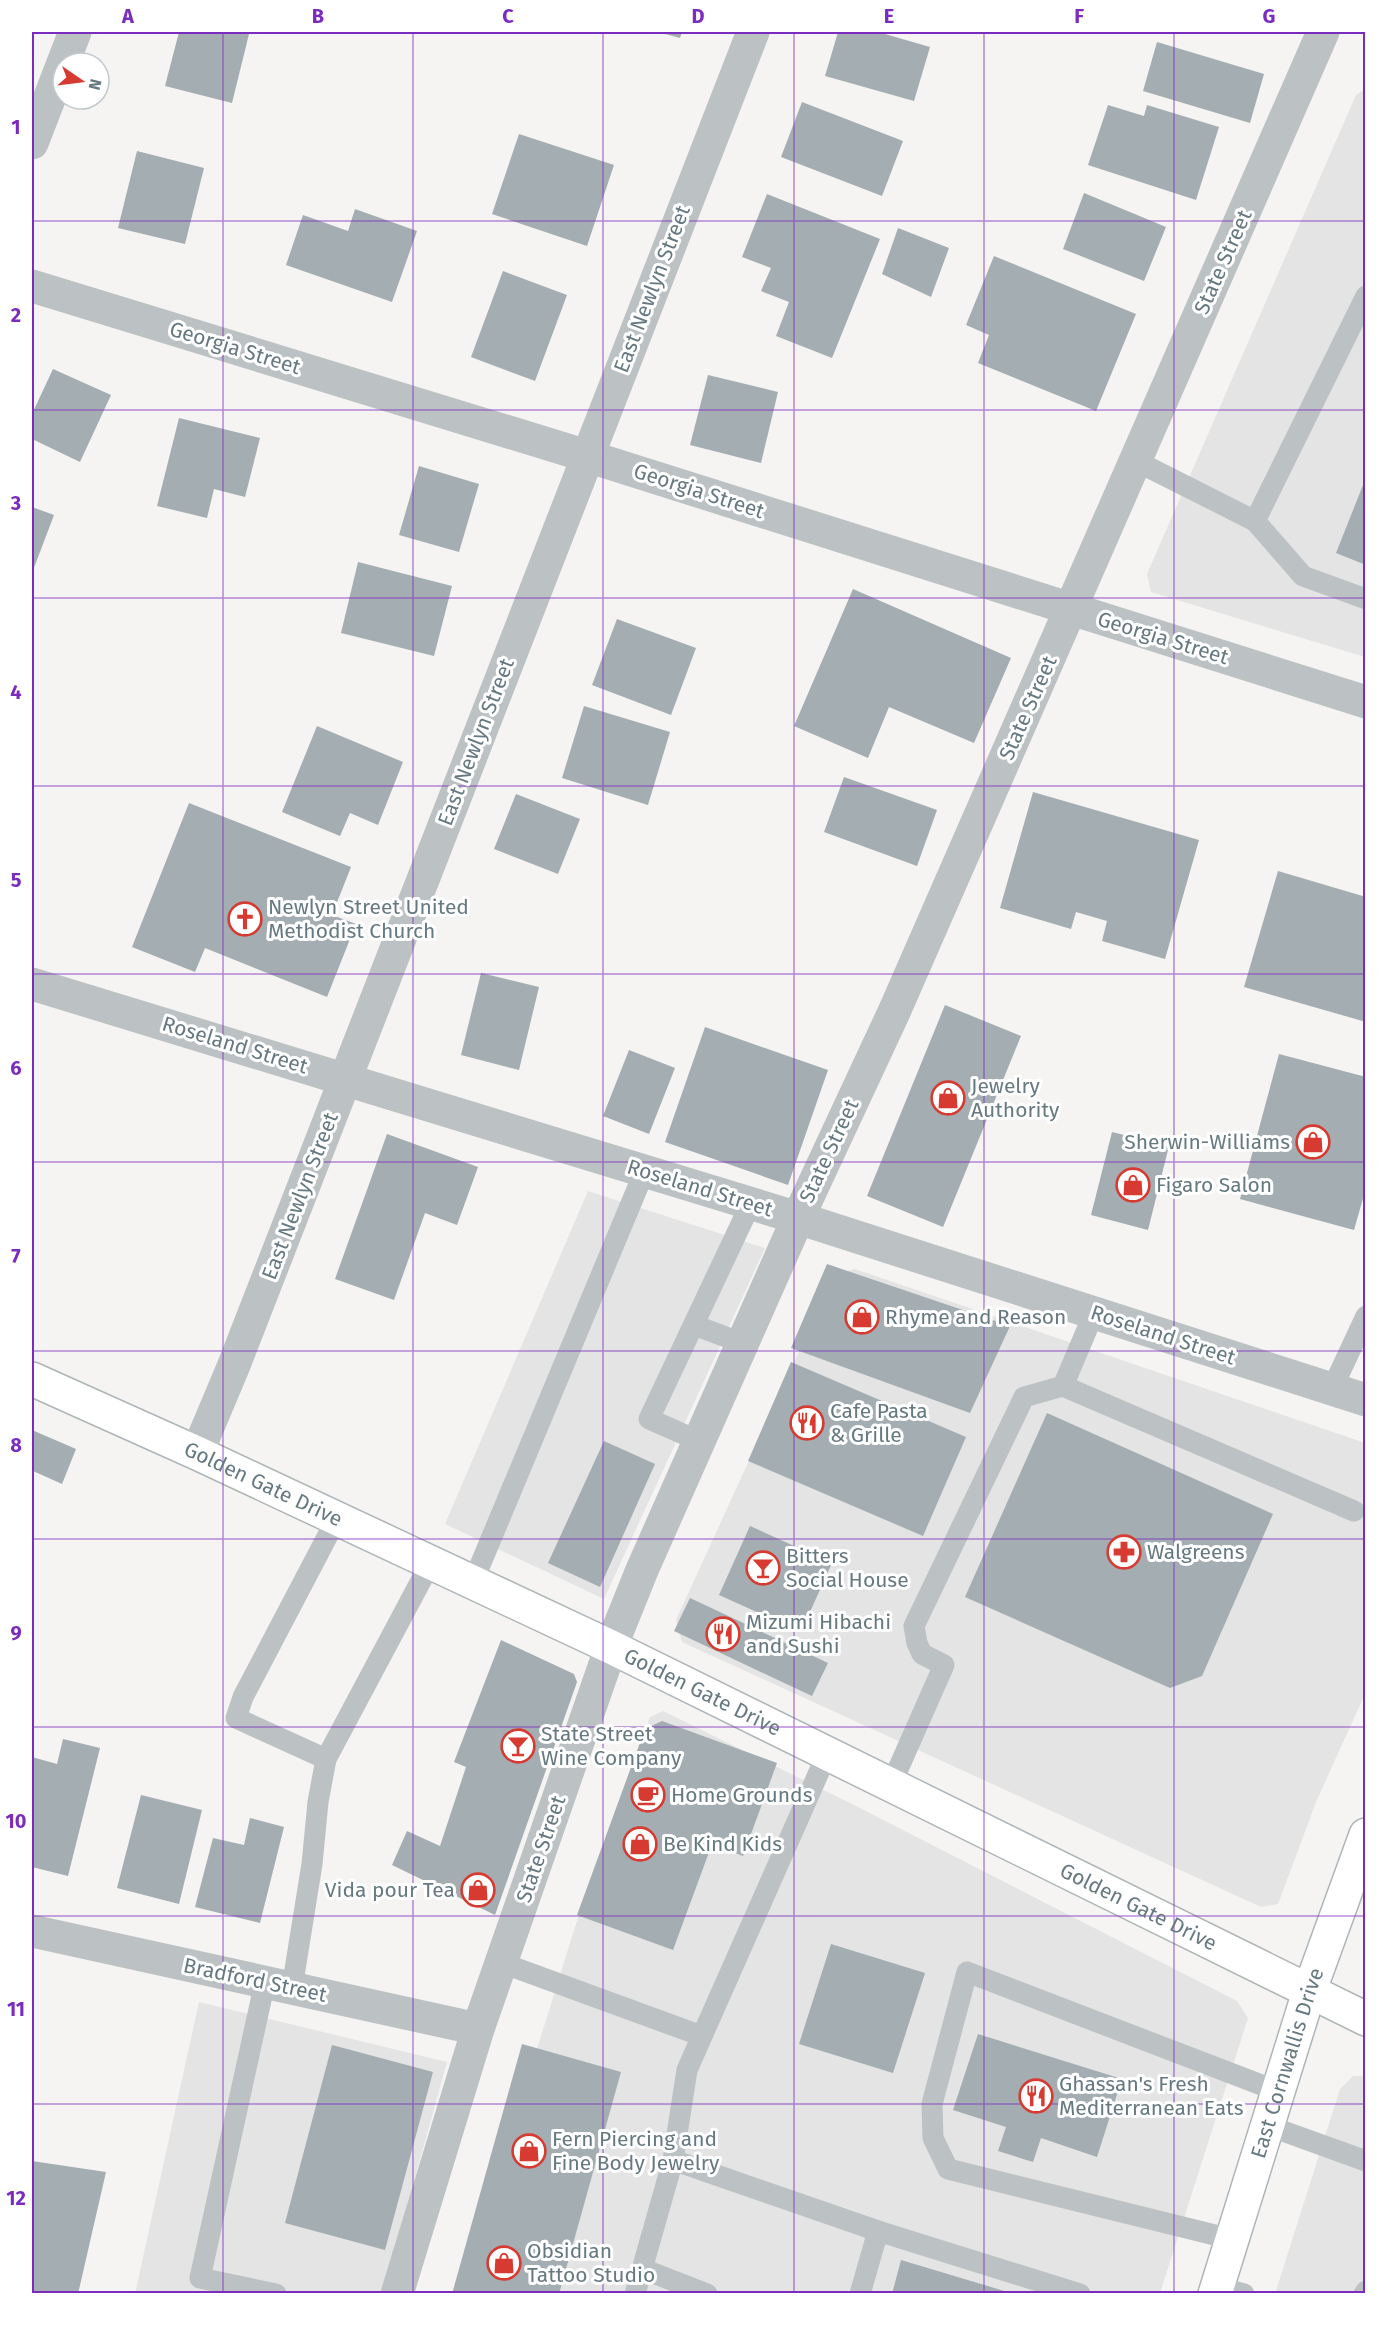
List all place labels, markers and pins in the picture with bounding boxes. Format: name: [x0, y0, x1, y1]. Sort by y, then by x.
place label: Newlyn Street United Methodist Church: [268, 894, 469, 944]
church icon: Newlyn Street United Methodist Church: [227, 901, 263, 937]
place label: Jewelry Authority: [971, 1073, 1060, 1123]
shop icon: Jewelry Authority: [930, 1080, 966, 1116]
shop icon: Sherwin-Williams: [1295, 1124, 1331, 1160]
place label: Sherwin-Williams: [1124, 1129, 1290, 1155]
shop icon: Figaro Salon: [1115, 1167, 1151, 1203]
place label: Figaro Salon: [1156, 1172, 1272, 1198]
shop icon: Rhyme and Reason: [844, 1299, 880, 1335]
place label: Rhyme and Reason: [885, 1304, 1066, 1330]
place label: Cafe Pasta & Grille: [830, 1398, 928, 1448]
restaurant icon: Cafe Pasta & Grille: [789, 1405, 825, 1441]
pharmacy icon: Walgreens: [1106, 1534, 1142, 1570]
place label: Walgreens: [1147, 1539, 1245, 1565]
place label: Bitters Social House: [786, 1543, 909, 1593]
bar icon: Bitters Social House: [745, 1550, 781, 1586]
place label: Mizumi Hibachi and Sushi: [746, 1609, 891, 1659]
restaurant icon: Mizumi Hibachi and Sushi: [705, 1616, 741, 1652]
place label: State Street Wine Company: [541, 1721, 682, 1771]
bar icon: State Street Wine Company: [500, 1728, 536, 1764]
cafe icon: Home Grounds: [630, 1777, 666, 1813]
place label: Home Grounds: [671, 1782, 813, 1808]
shop icon: Be Kind Kids: [622, 1826, 658, 1862]
place label: Be Kind Kids: [663, 1831, 782, 1857]
shop icon: Vida pour Tea: [460, 1872, 496, 1908]
place label: Vida pour Tea: [325, 1877, 455, 1903]
place label: Ghassan's Fresh Mediterranean Eats: [1059, 2071, 1244, 2121]
restaurant icon: Ghassan's Fresh Mediterranean Eats: [1018, 2078, 1054, 2114]
place label: Fern Piercing and Fine Body Jewelry: [552, 2126, 720, 2176]
shop icon: Fern Piercing and Fine Body Jewelry: [511, 2133, 547, 2169]
place label: Obsidian Tattoo Studio: [527, 2238, 655, 2288]
shop icon: Obsidian Tattoo Studio: [486, 2245, 522, 2281]

